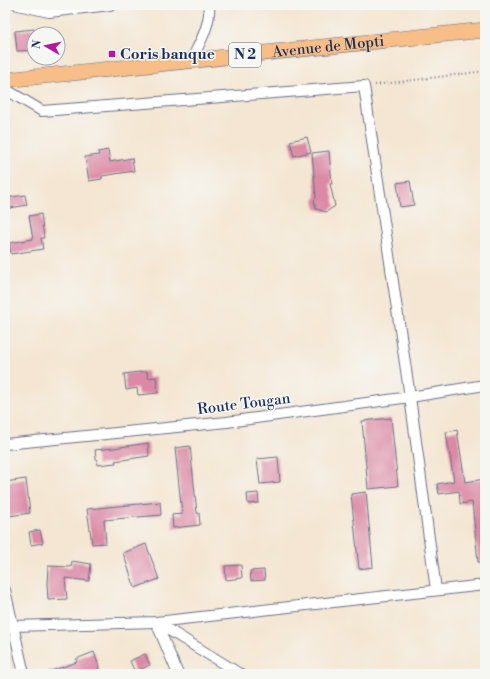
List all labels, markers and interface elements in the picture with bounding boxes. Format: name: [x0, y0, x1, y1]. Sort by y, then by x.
north arrow: [26, 26, 66, 66]
street label: Avenue de Mopti: [270, 31, 385, 62]
text: N: [30, 39, 45, 50]
road number: N 2: [229, 43, 261, 67]
place label: Coris banque: [120, 45, 215, 64]
marker: Coris banque: [107, 49, 117, 59]
street label: Route Tougan: [196, 389, 292, 419]

